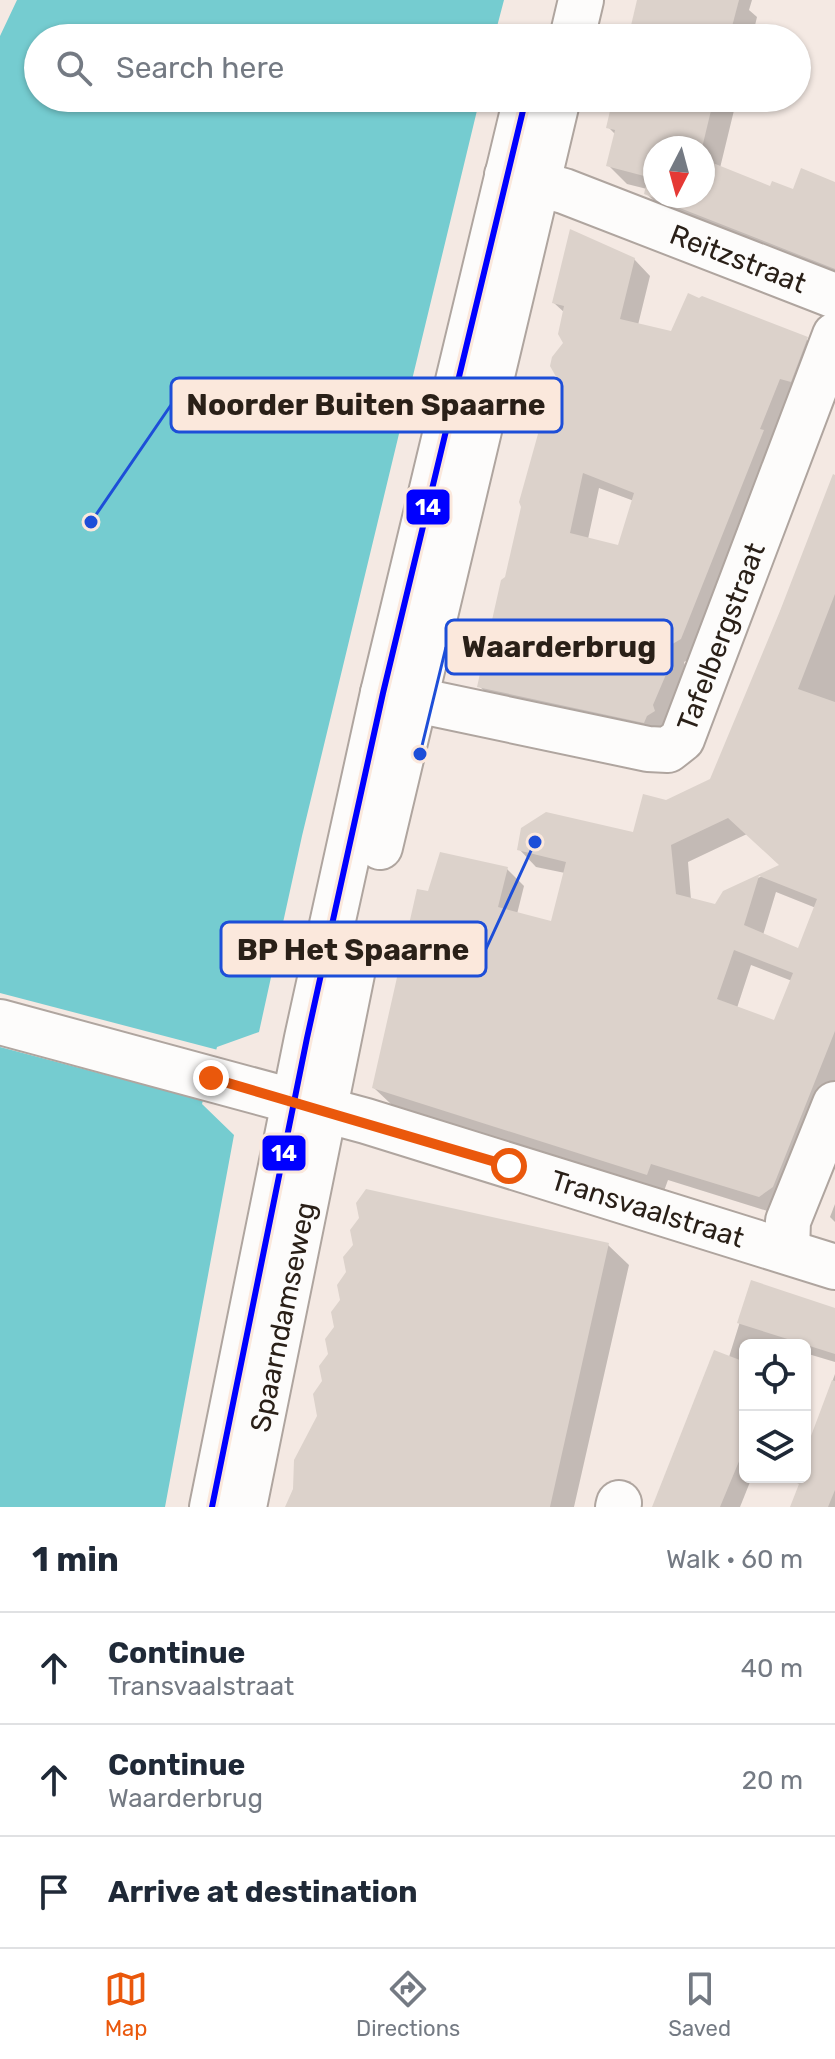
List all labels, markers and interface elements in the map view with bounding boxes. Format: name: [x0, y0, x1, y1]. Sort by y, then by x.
search box: [24, 24, 811, 112]
icon: search: [52, 46, 96, 90]
text: Search here: [116, 50, 284, 86]
north arrow: [643, 136, 715, 208]
street label: Reitzstraat: [665, 217, 811, 300]
callout: Noorder Buiten Spaarne: [171, 378, 562, 432]
text: Noorder Buiten Spaarne: [186, 387, 546, 423]
line badge: 14: [405, 488, 451, 526]
text: 14: [415, 494, 441, 521]
street label: Tafelbergstraat: [670, 538, 771, 736]
callout: Waarderbrug: [446, 620, 672, 674]
text: Waarderbrug: [462, 629, 656, 665]
callout: BP Het Spaarne: [221, 922, 486, 976]
text: BP Het Spaarne: [237, 932, 469, 968]
route end: [193, 1060, 229, 1096]
line badge: 14: [261, 1134, 307, 1172]
text: 14: [271, 1140, 297, 1167]
route start: [491, 1148, 527, 1184]
street label: Transvaalstraat: [547, 1163, 748, 1254]
street label: Spaarndamseweg: [243, 1199, 322, 1435]
map controls: [739, 1339, 811, 1483]
button: locate: [739, 1339, 811, 1411]
button: layers: [739, 1411, 811, 1483]
text: 1 min: [32, 1539, 119, 1580]
text: Walk · 60 m: [666, 1544, 803, 1575]
text: Continue: [108, 1635, 245, 1671]
icon: ahead: [32, 1646, 76, 1690]
text: 40 m: [741, 1653, 803, 1684]
text: Transvaalstraat: [108, 1671, 294, 1702]
text: Continue: [108, 1747, 245, 1783]
icon: ahead: [32, 1758, 76, 1802]
text: 20 m: [742, 1765, 803, 1796]
text: Waarderbrug: [108, 1783, 263, 1814]
icon: arrive: [32, 1870, 76, 1914]
text: Arrive at destination: [108, 1874, 418, 1910]
tab: Map: [104, 1967, 148, 2042]
tab: Directions: [356, 1967, 460, 2042]
tab: Saved: [668, 1967, 731, 2042]

